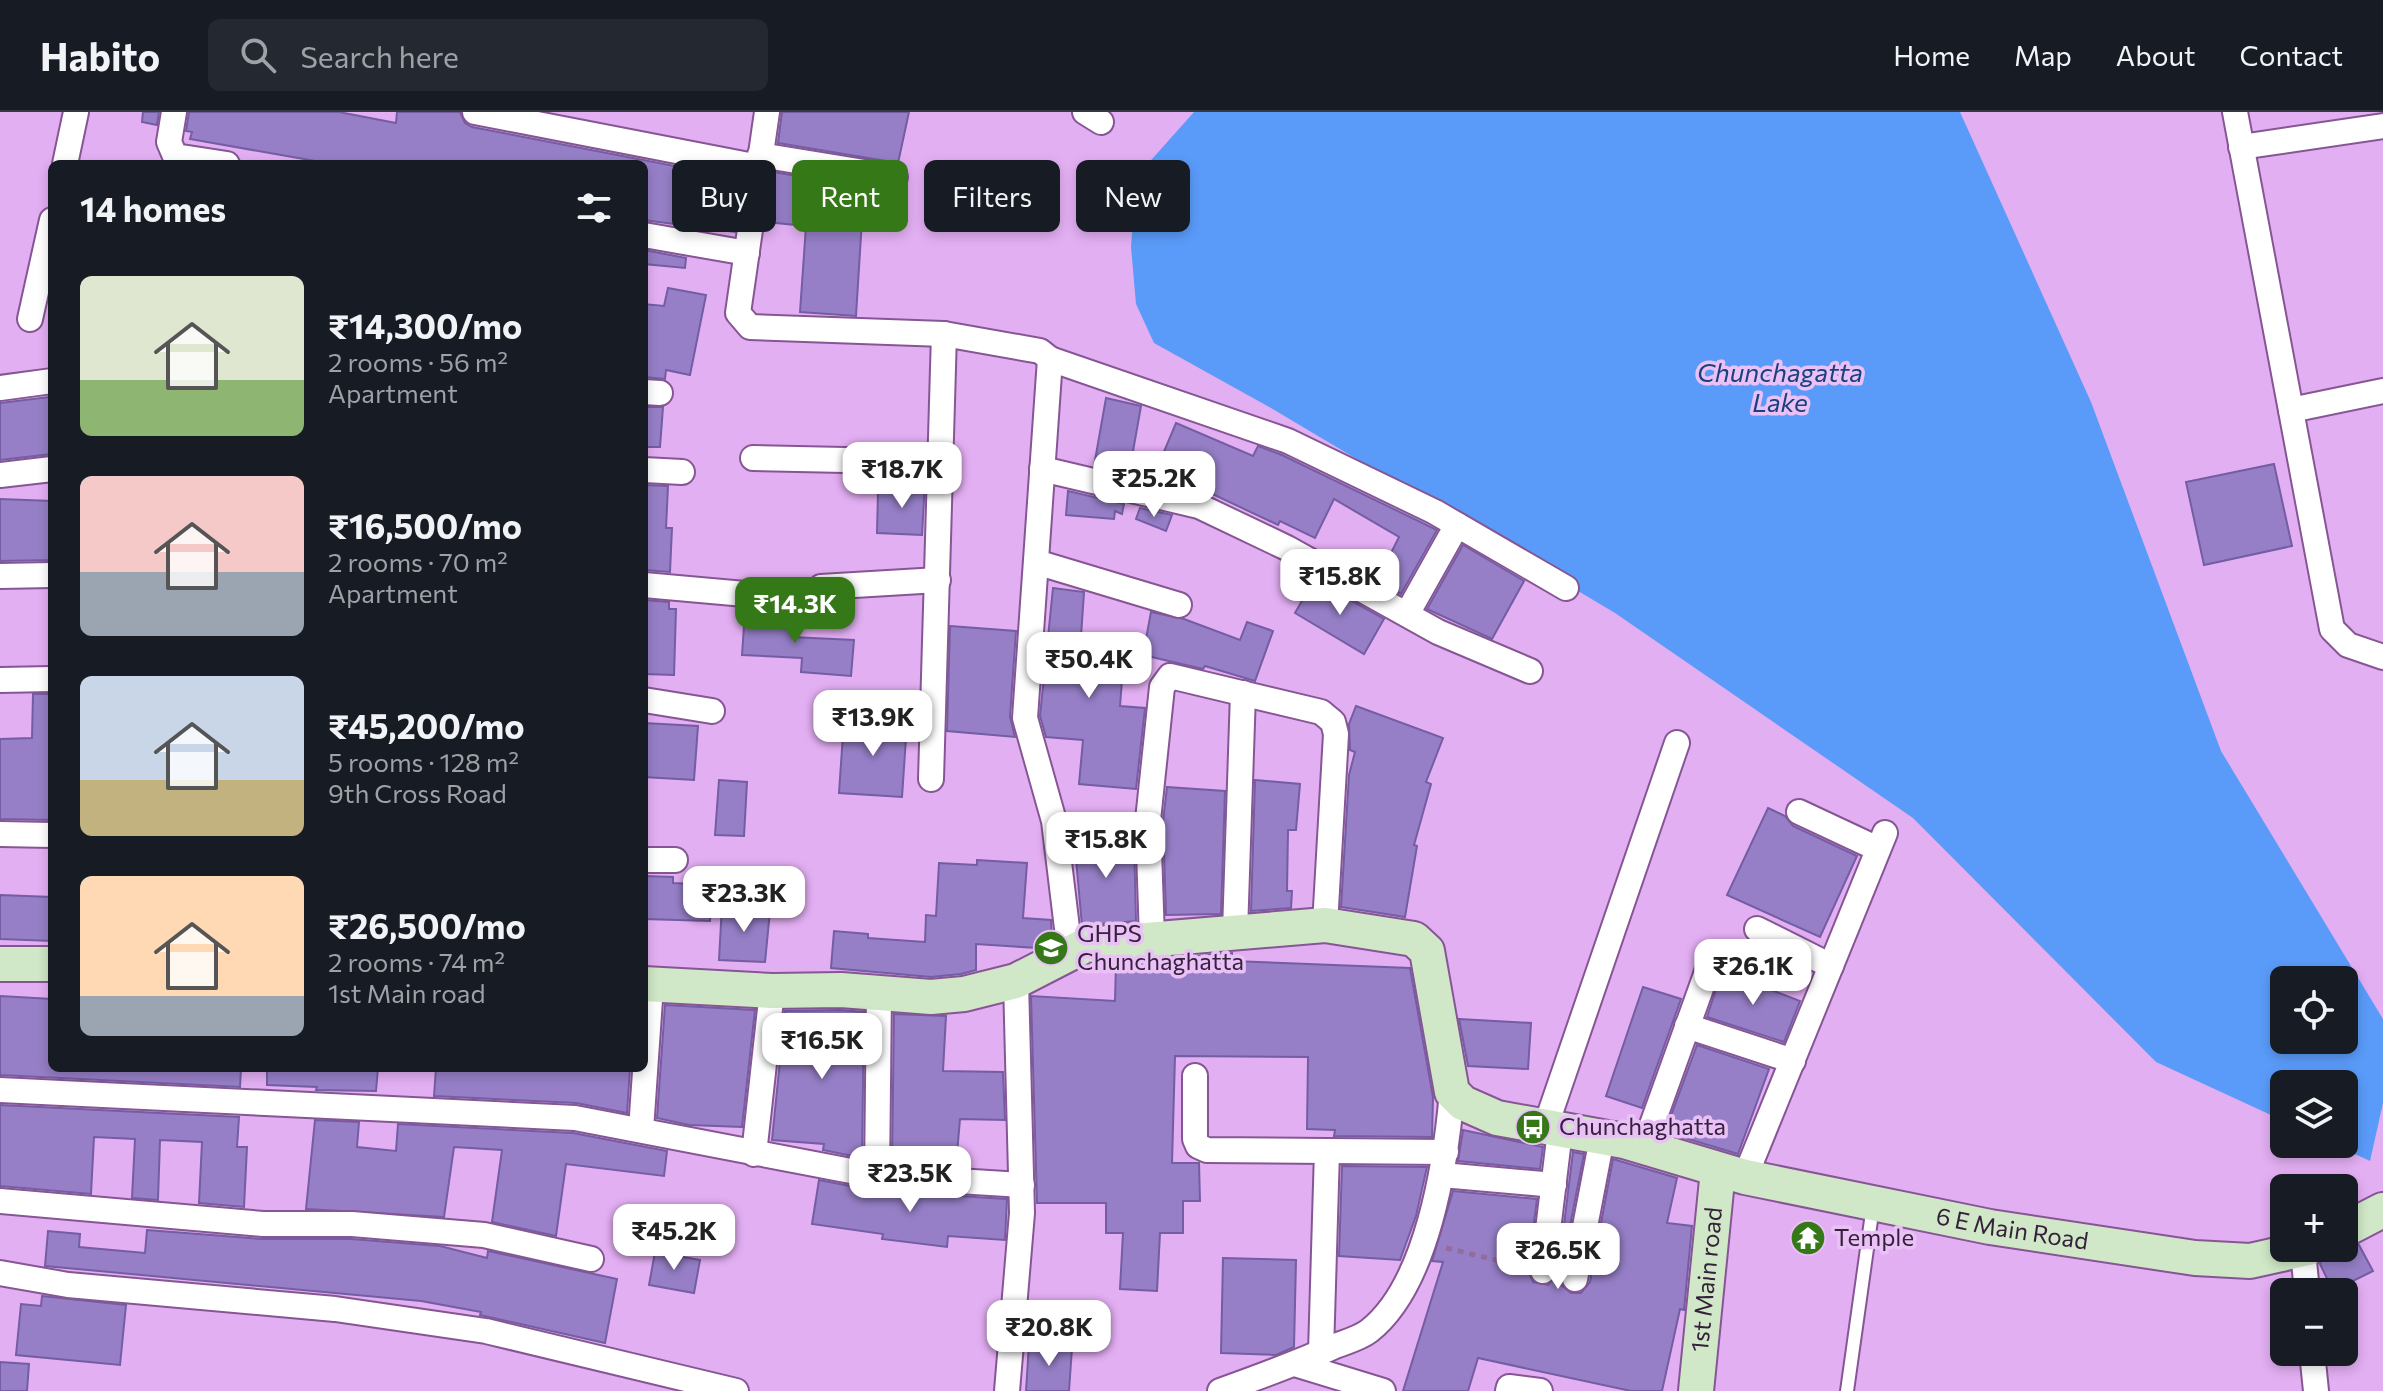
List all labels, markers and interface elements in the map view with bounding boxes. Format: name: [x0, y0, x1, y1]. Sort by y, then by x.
search box: [208, 19, 768, 91]
text: Habito: [40, 32, 160, 79]
icon: search: [236, 33, 280, 77]
text: Search here: [300, 37, 459, 74]
text: Home: [1893, 38, 1970, 72]
text: Map: [2014, 38, 2072, 72]
text: About: [2116, 38, 2196, 72]
text: Contact: [2240, 38, 2343, 72]
chip: Buy: [672, 160, 776, 232]
chip: Rent: [792, 160, 908, 232]
chip: Filters: [924, 160, 1060, 232]
chip: New: [1076, 160, 1190, 232]
icon: filters: [572, 186, 616, 230]
text: 14 homes: [80, 187, 226, 229]
text: ₹14,300/mo: [328, 304, 522, 346]
icon: home: [144, 308, 240, 404]
text: 2 rooms · 56 m²: [328, 346, 508, 377]
water label: Chunchagatta Lake: [1697, 356, 1863, 417]
text: Apartment: [328, 377, 458, 408]
pin: ₹18.7K: [837, 442, 967, 510]
pin: ₹25.2K: [1089, 451, 1219, 519]
text: ₹18.7K: [861, 452, 943, 483]
text: ₹25.2K: [1111, 461, 1197, 492]
text: ₹16,500/mo: [328, 504, 522, 546]
icon: home: [144, 508, 240, 604]
text: 2 rooms · 70 m²: [328, 546, 508, 577]
pin: ₹15.8K: [1275, 549, 1405, 617]
text: ₹15.8K: [1298, 559, 1382, 590]
text: Apartment: [328, 577, 458, 608]
pin: ₹14.3K: [730, 577, 860, 645]
text: ₹14.3K: [753, 587, 837, 618]
pin: ₹50.4K: [1024, 632, 1154, 700]
text: ₹50.4K: [1045, 642, 1133, 673]
pin: ₹13.9K: [808, 690, 938, 758]
text: ₹13.9K: [831, 700, 915, 731]
text: ₹45,200/mo: [328, 704, 525, 746]
icon: home: [144, 708, 240, 804]
text: 5 rooms · 128 m²: [328, 746, 519, 777]
text: 9th Cross Road: [328, 777, 507, 808]
pin: ₹15.8K: [1041, 812, 1171, 880]
text: ₹15.8K: [1064, 822, 1148, 853]
pin: ₹23.3K: [679, 866, 809, 934]
text: ₹23.3K: [701, 876, 787, 907]
text: ₹26,500/mo: [328, 904, 526, 946]
icon: home: [144, 908, 240, 1004]
place label: GHPS Chunchaghatta: [1077, 918, 1244, 975]
school or university icon: GHPS Chunchaghatta: [1032, 929, 1070, 967]
pin: ₹26.1K: [1688, 939, 1818, 1007]
text: 2 rooms · 74 m²: [328, 946, 505, 977]
text: ₹26.1K: [1712, 949, 1794, 980]
map controls: [2270, 966, 2358, 1366]
button: locate: [2270, 966, 2358, 1054]
text: 1st Main road: [328, 977, 485, 1008]
pin: ₹16.5K: [757, 1013, 887, 1081]
text: ₹16.5K: [780, 1023, 864, 1054]
button: layers: [2270, 1070, 2358, 1158]
bus stop icon: Chunchaghatta: [1514, 1108, 1552, 1146]
place label: Chunchaghatta: [1559, 1111, 1726, 1140]
pin: ₹23.5K: [845, 1146, 975, 1214]
text: ₹23.5K: [867, 1156, 953, 1187]
button: +: [2270, 1174, 2358, 1262]
street label: 6 E Main Road: [1934, 1200, 2090, 1255]
pin: ₹45.2K: [609, 1204, 739, 1272]
street label: 1st Main road: [1684, 1206, 1727, 1353]
text: ₹45.2K: [631, 1214, 717, 1245]
temple icon: Temple: [1789, 1219, 1827, 1257]
place label: Temple: [1834, 1222, 1914, 1251]
pin: ₹26.5K: [1493, 1223, 1623, 1291]
text: ₹26.5K: [1515, 1233, 1601, 1264]
button: −: [2270, 1278, 2358, 1366]
pin: ₹20.8K: [984, 1300, 1114, 1368]
text: ₹20.8K: [1005, 1310, 1093, 1341]

